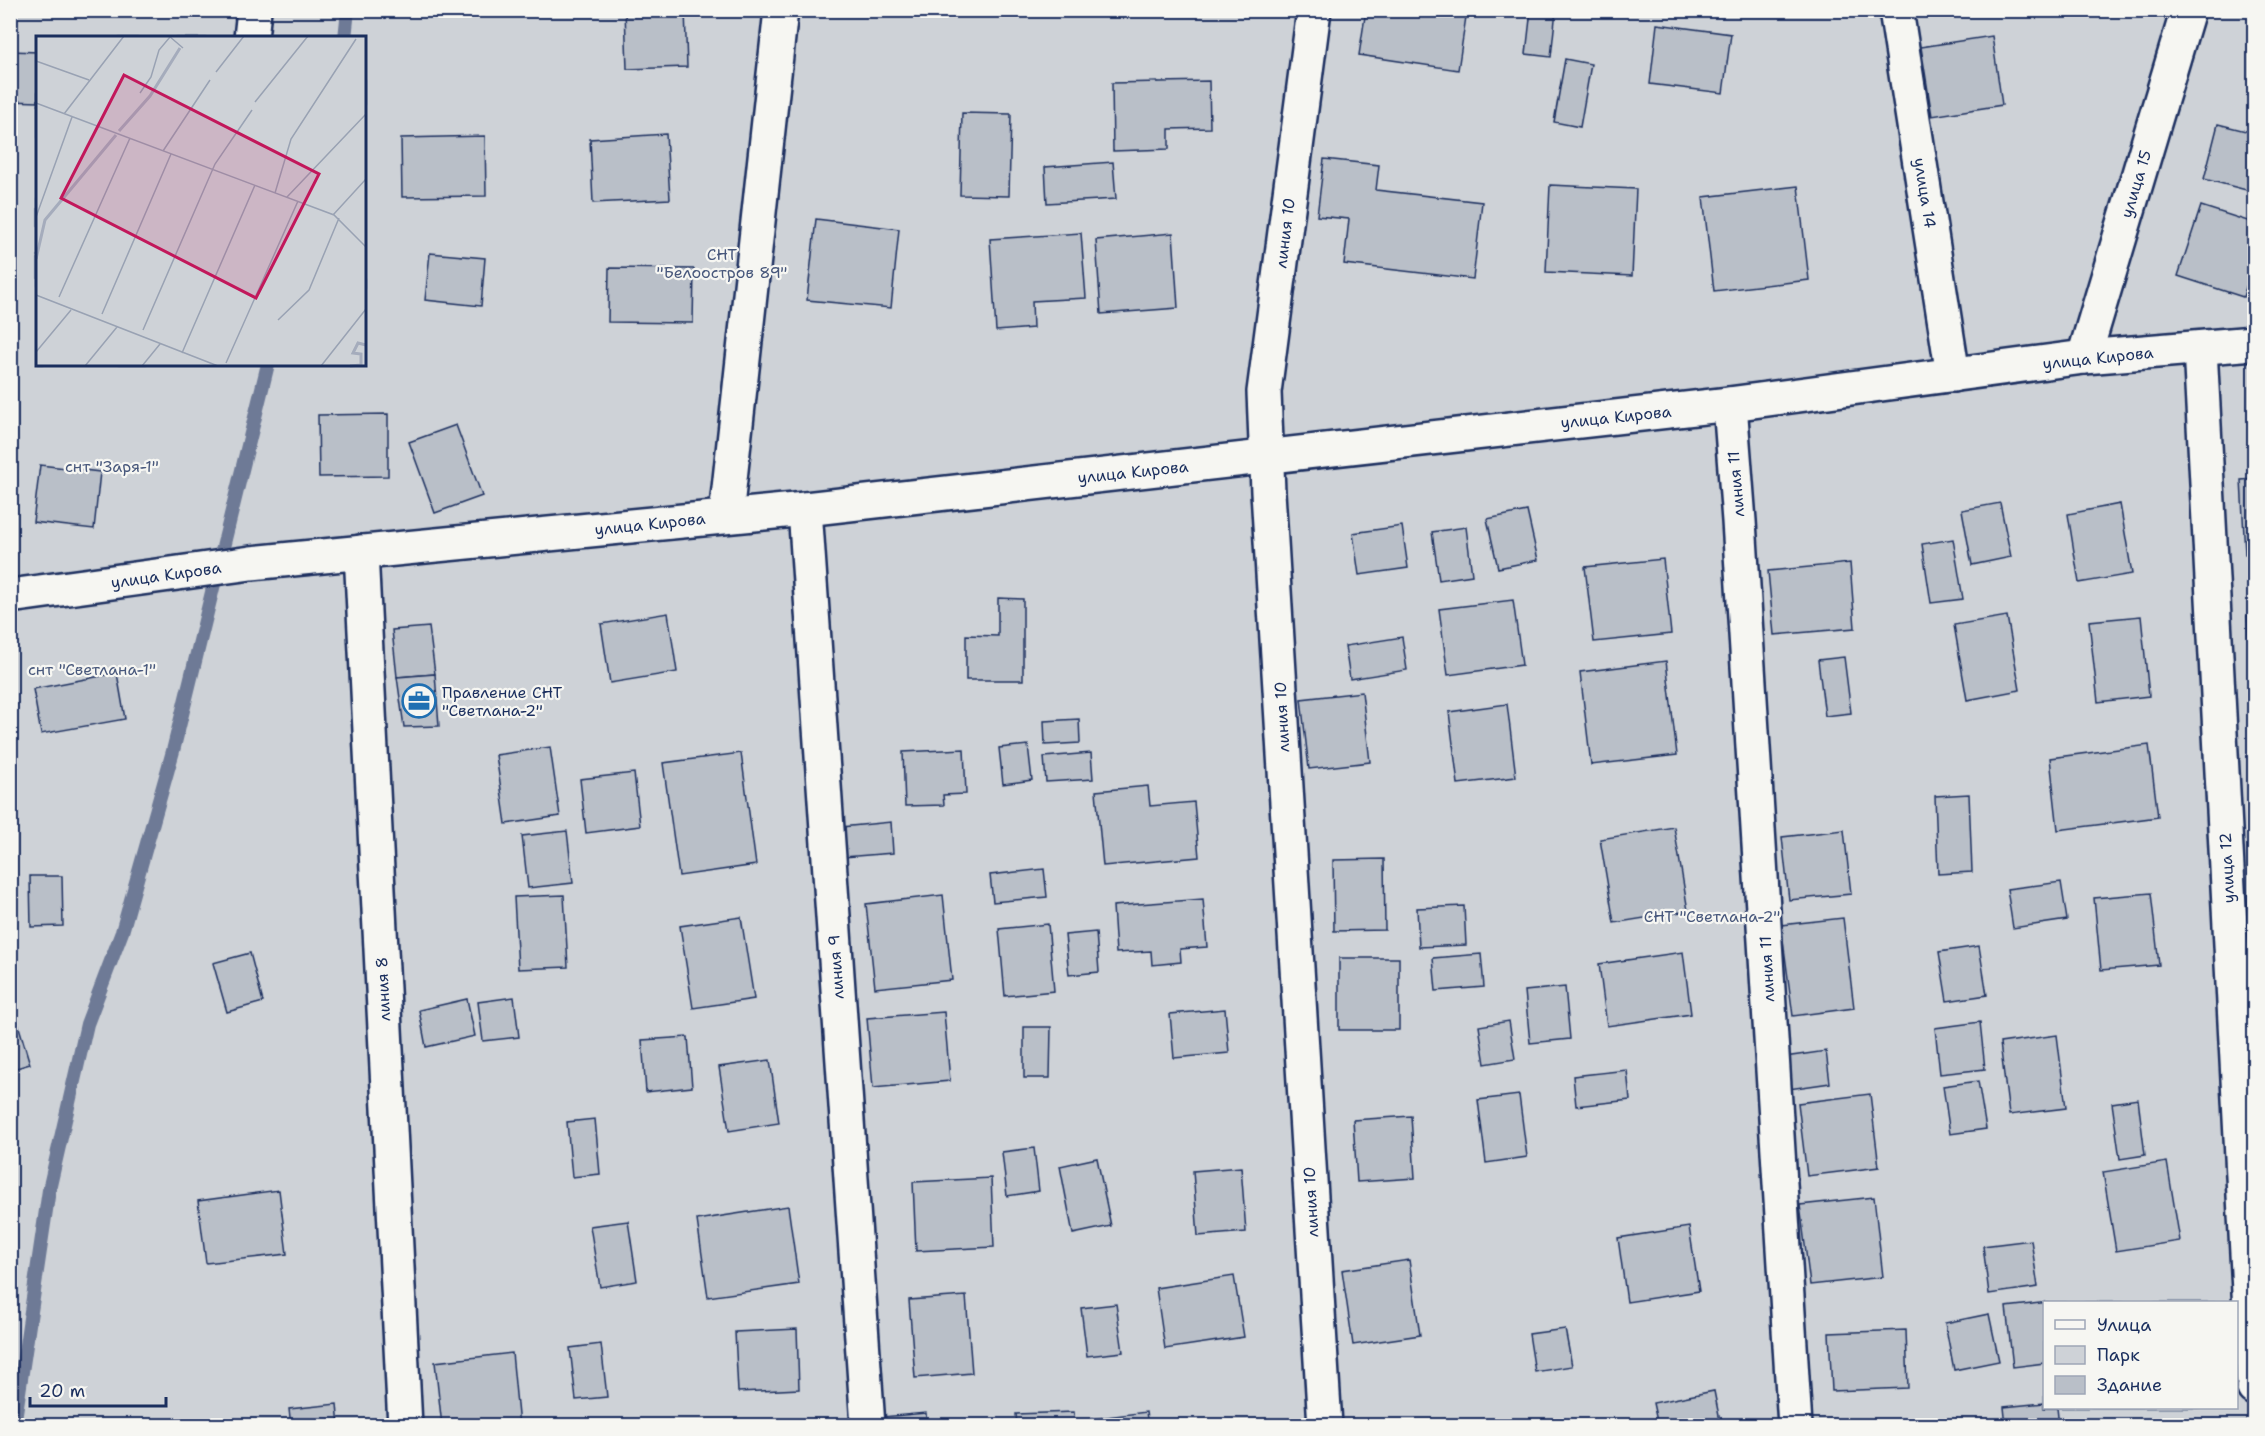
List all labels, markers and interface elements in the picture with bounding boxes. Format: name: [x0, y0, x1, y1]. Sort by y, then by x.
inset map: [36, 36, 366, 366]
street label: улица 15: [2116, 147, 2156, 221]
street label: улица 14: [1909, 156, 1941, 230]
street label: линия 10: [1270, 197, 1300, 269]
park label: СНТ "Белоостров 89": [657, 244, 787, 283]
street label: улица Кирова: [2042, 342, 2154, 374]
street label: улица Кирова: [1560, 401, 1672, 433]
street label: линия 11: [1723, 450, 1749, 518]
park label: снт "Заря-1": [65, 456, 159, 477]
street label: улица Кирова: [1077, 456, 1189, 488]
street label: улица Кирова: [594, 508, 706, 540]
street label: улица Кирова: [110, 557, 222, 593]
park label: снт "Светлана-1": [28, 659, 156, 680]
street label: линия 10: [1270, 681, 1294, 753]
place label: Правление СНТ "Светлана-2": [442, 682, 563, 721]
office icon: Правление СНТ "Светлана-2": [401, 683, 437, 719]
street label: улица 12: [2215, 832, 2239, 904]
park label: СНТ "Светлана-2": [1644, 906, 1780, 927]
street label: линия 9: [823, 934, 849, 1000]
street label: линия 11: [1755, 935, 1779, 1003]
street label: линия 8: [371, 956, 395, 1022]
street label: линия 10: [1299, 1166, 1323, 1238]
legend: [2043, 1301, 2238, 1409]
text: Улица: [2097, 1313, 2151, 1337]
text: Парк: [2097, 1343, 2140, 1367]
scale bar: [30, 1370, 166, 1408]
text: Здание: [2097, 1373, 2162, 1397]
text: 20 m: [39, 1379, 85, 1403]

